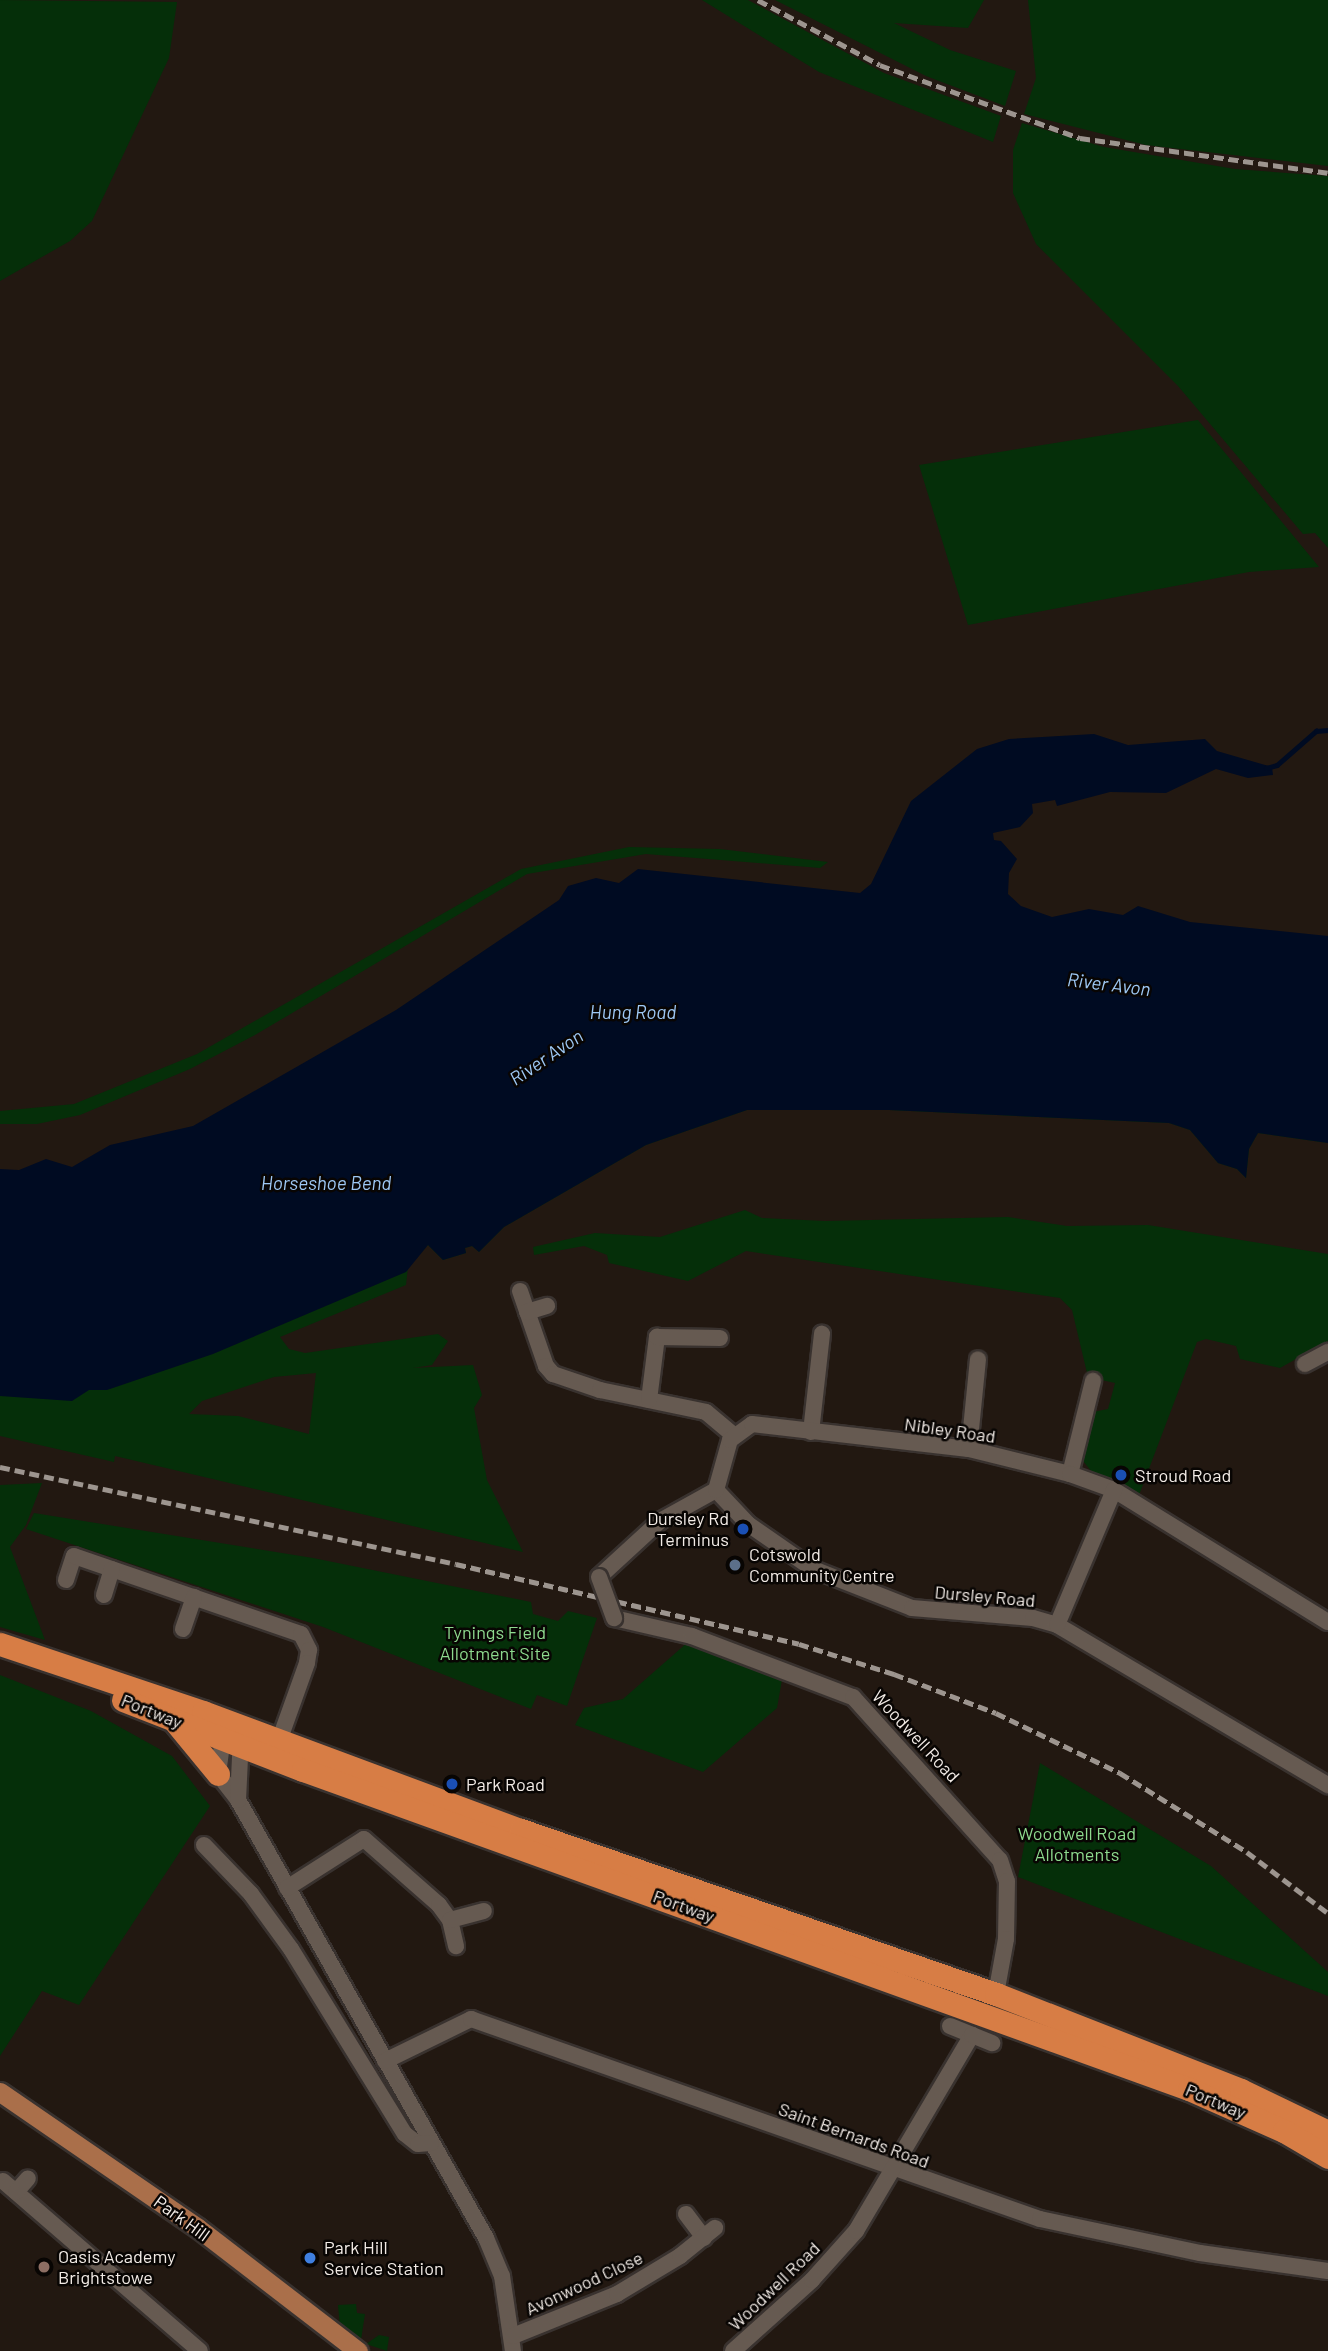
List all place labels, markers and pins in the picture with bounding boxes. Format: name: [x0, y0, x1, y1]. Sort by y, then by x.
place label: Stroud Road: [1135, 1464, 1231, 1486]
marker: Stroud Road: [1113, 1467, 1129, 1483]
place label: Dursley Rd Terminus: [647, 1508, 729, 1550]
marker: Dursley Rd Terminus: [735, 1521, 751, 1537]
place label: Cotswold Community Centre: [749, 1544, 895, 1586]
marker: Cotswold Community Centre: [727, 1557, 743, 1573]
place label: Park Road: [466, 1773, 545, 1795]
marker: Park Road: [444, 1776, 460, 1792]
place label: Park Hill Service Station: [324, 2237, 444, 2280]
place label: Oasis Academy Brightstowe: [58, 2246, 175, 2288]
marker: Park Hill Service Station: [302, 2250, 318, 2266]
marker: Oasis Academy Brightstowe: [36, 2259, 52, 2275]

